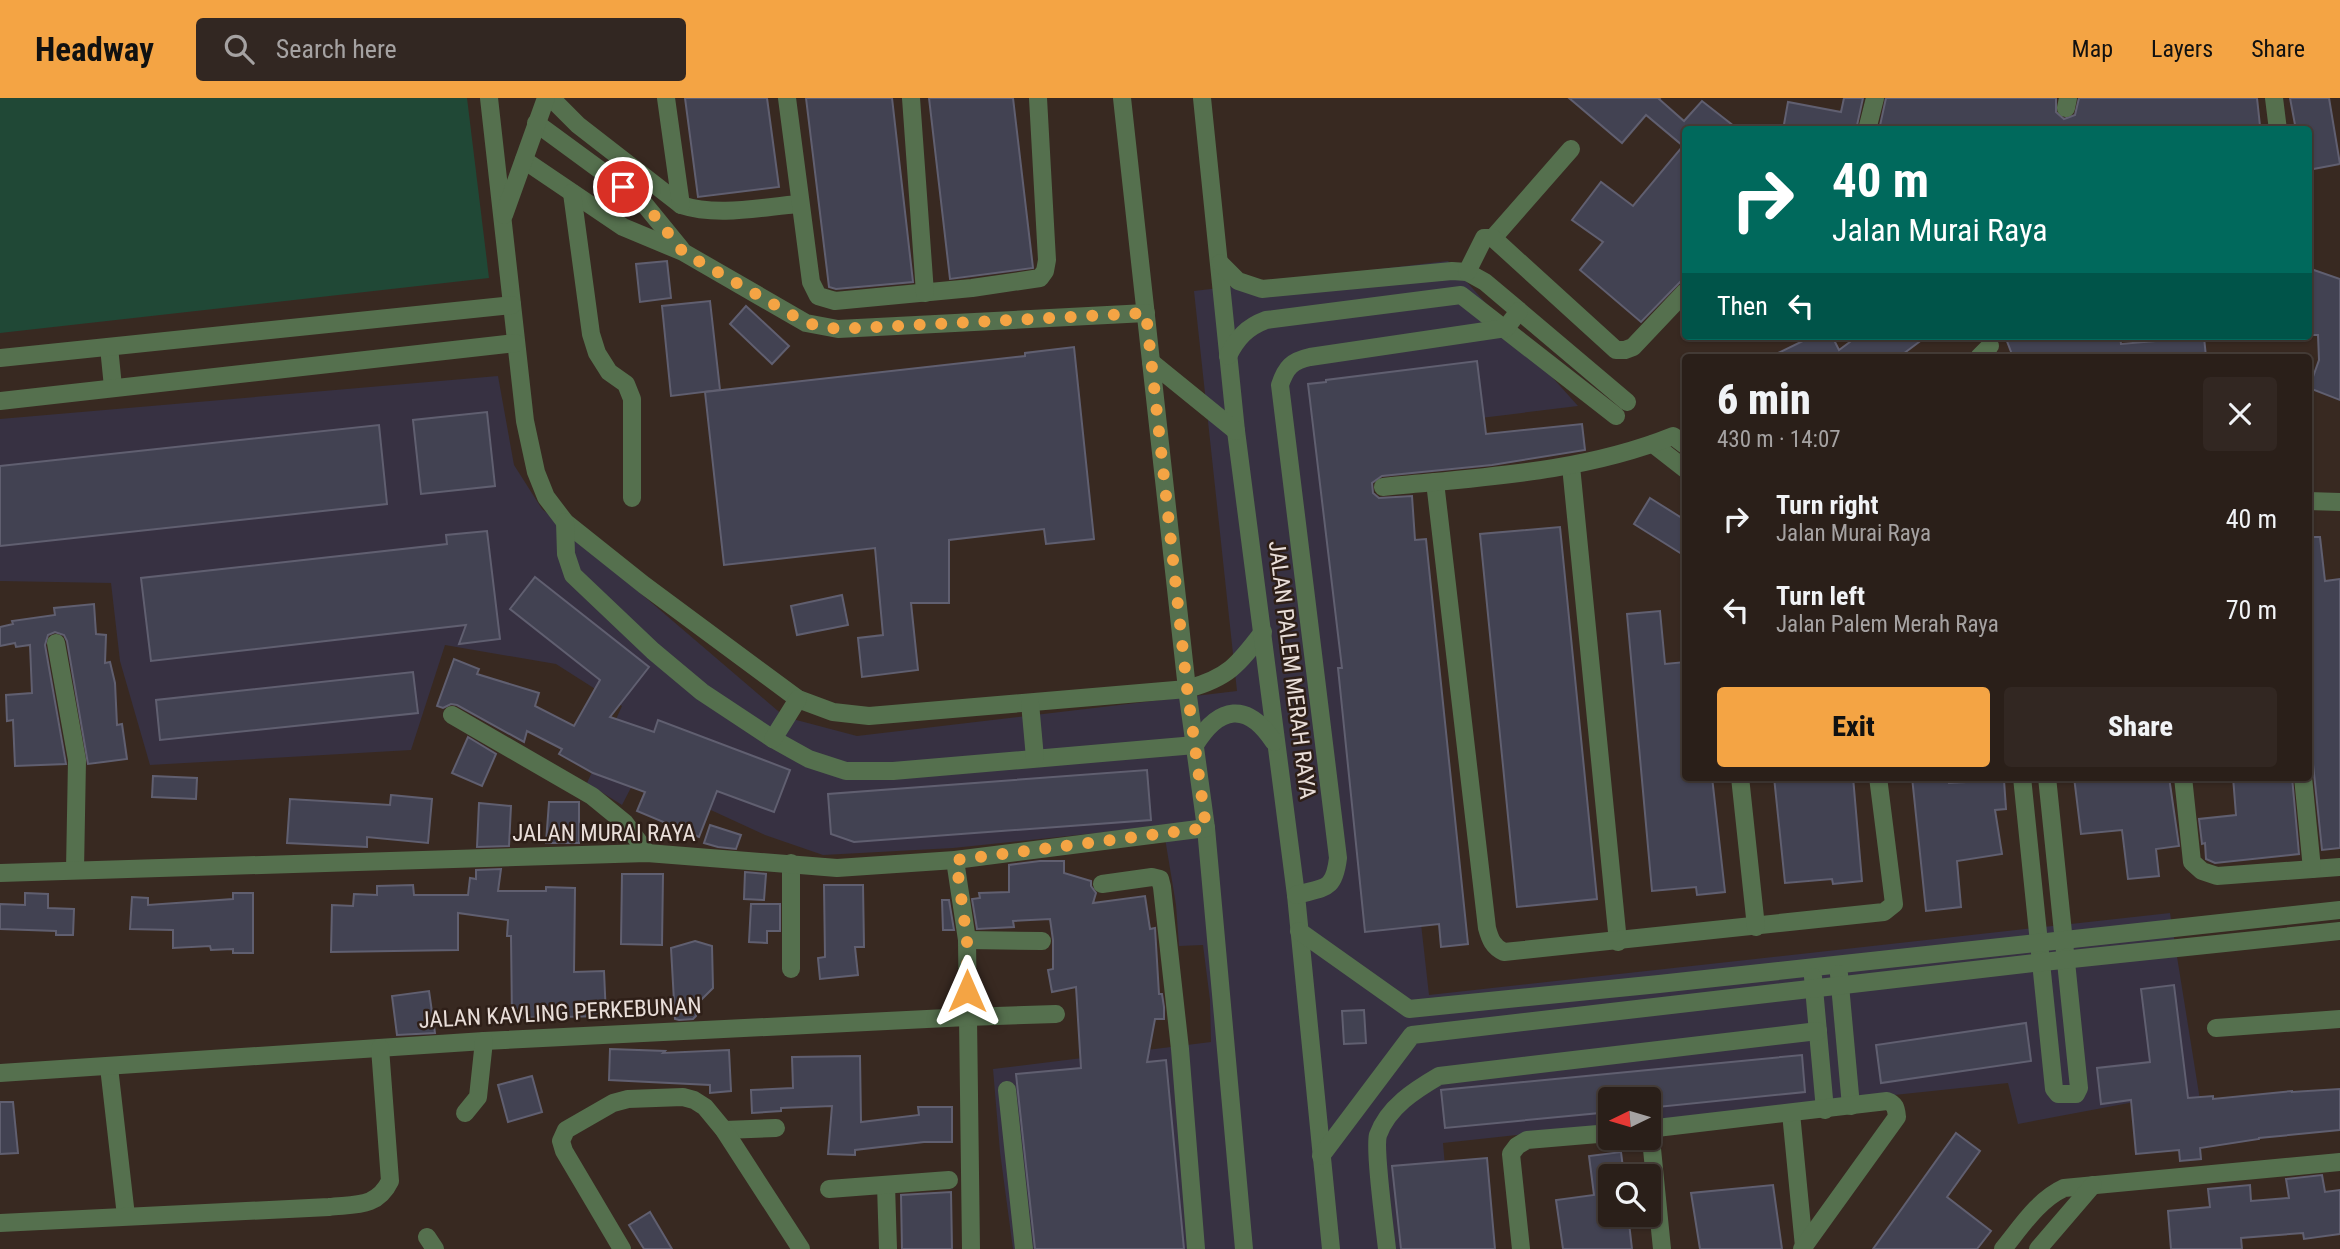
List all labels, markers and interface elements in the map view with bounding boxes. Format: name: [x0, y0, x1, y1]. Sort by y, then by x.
search box: [196, 18, 686, 81]
text: Headway: [35, 30, 154, 69]
icon: search: [220, 30, 258, 68]
text: Search here: [276, 34, 397, 64]
text: Map: [2072, 35, 2113, 63]
text: Layers: [2151, 35, 2213, 63]
text: Share: [2251, 35, 2305, 63]
text: 40 m: [1832, 152, 1929, 209]
icon: right: [1717, 154, 1808, 245]
pin: [593, 157, 653, 217]
icon: arrive: [604, 168, 642, 206]
text: Jalan Murai Raya: [1832, 211, 2048, 249]
icon: left: [1782, 287, 1820, 325]
text: Then: [1717, 291, 1768, 321]
text: 6 min: [1717, 375, 1811, 424]
button: close: [2203, 377, 2277, 451]
text: 430 m · 14:07: [1717, 426, 1841, 453]
text: Turn right: [1776, 490, 1878, 520]
icon: right: [1717, 500, 1755, 538]
text: 40 m: [2226, 504, 2277, 534]
text: Jalan Murai Raya: [1776, 520, 1931, 547]
street label: JALAN PALEM MERAH RAYA: [1263, 539, 1321, 801]
text: Turn left: [1776, 581, 1865, 611]
icon: left: [1717, 591, 1755, 629]
text: 70 m: [2226, 595, 2277, 625]
text: Jalan Palem Merah Raya: [1776, 611, 1999, 638]
button: Exit: [1717, 687, 1990, 767]
button: Share: [2004, 687, 2277, 767]
street label: JALAN MURAI RAYA: [512, 820, 696, 847]
position arrow: [930, 954, 1004, 1028]
street label: JALAN KAVLING PERKEBUNAN: [418, 992, 702, 1034]
north arrow: [1598, 1087, 1661, 1150]
map controls: [1598, 1087, 1661, 1227]
button: search: [1598, 1164, 1661, 1227]

